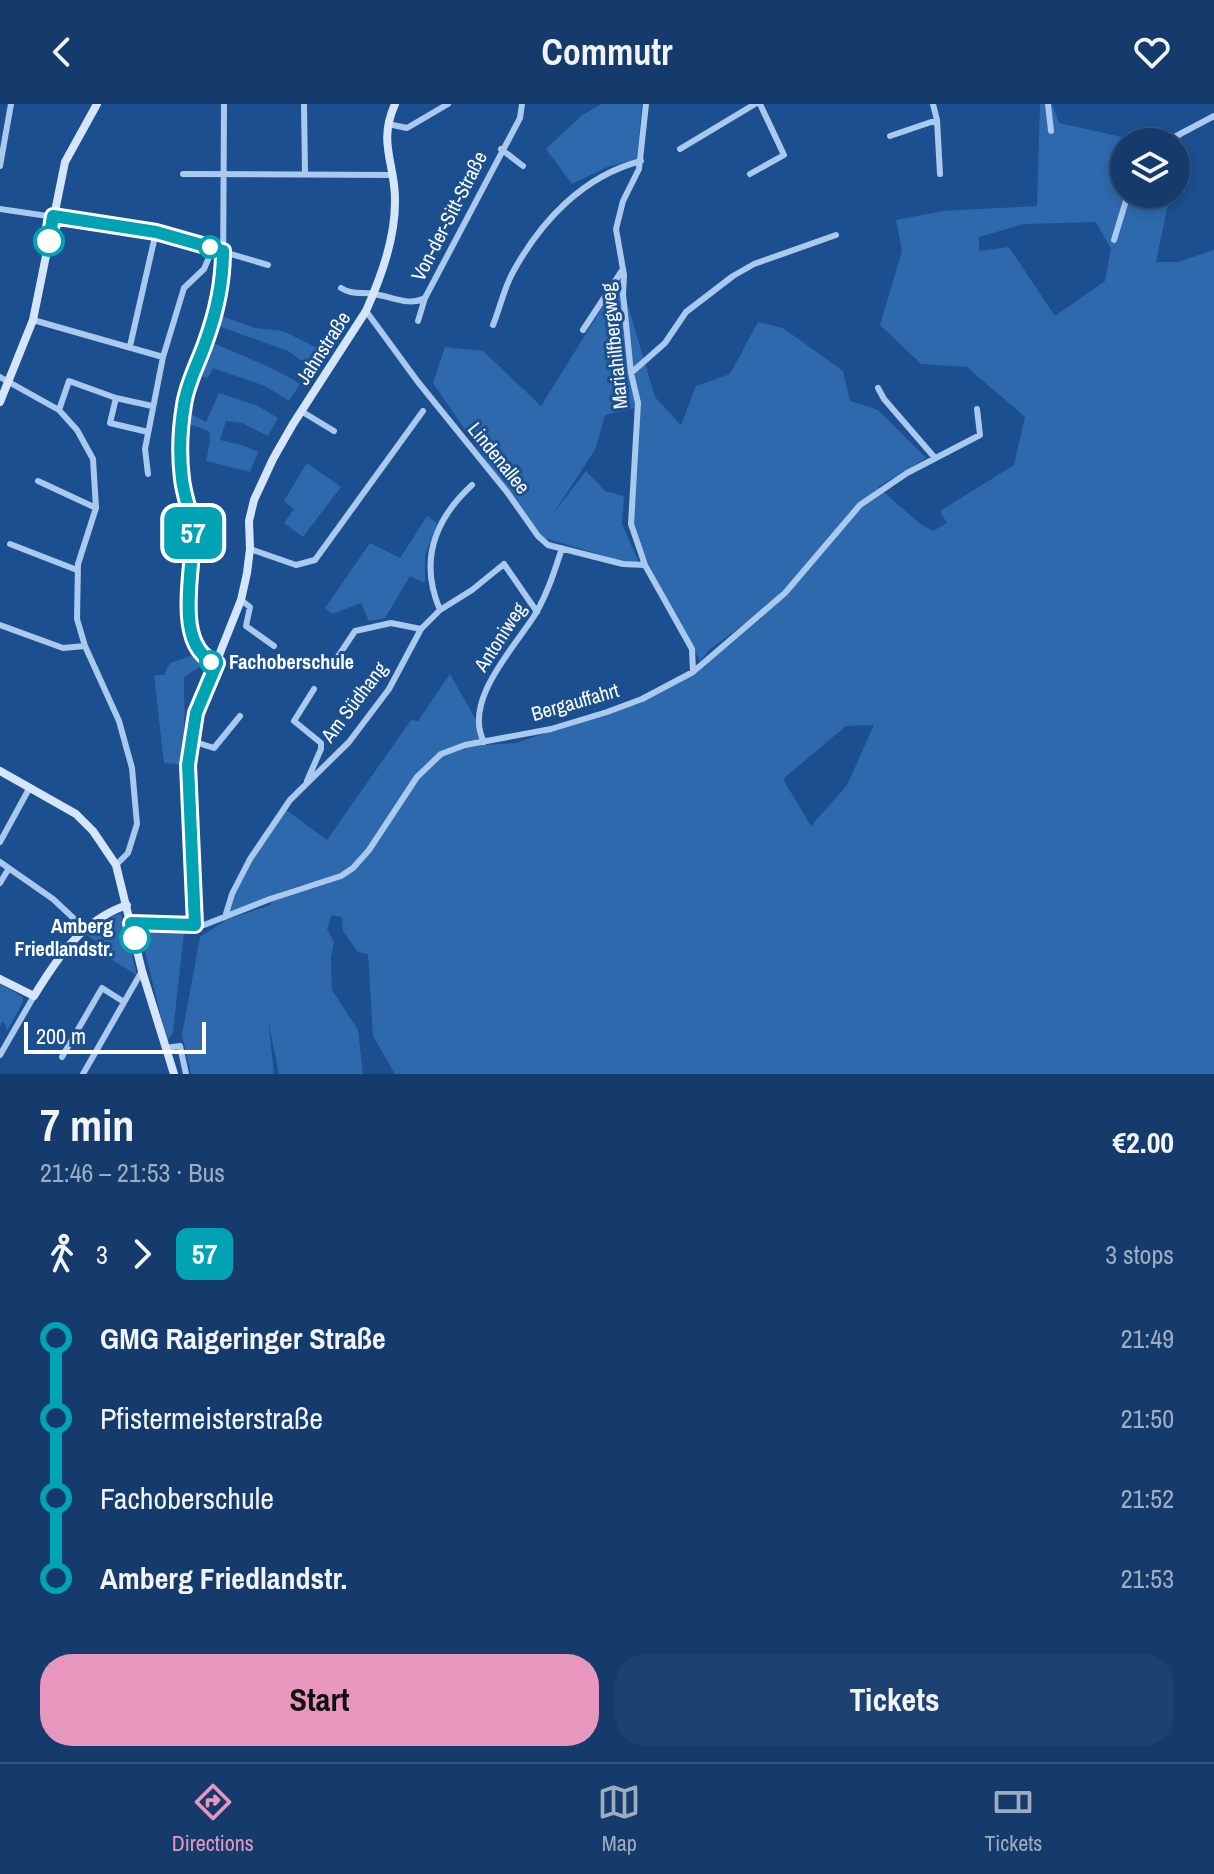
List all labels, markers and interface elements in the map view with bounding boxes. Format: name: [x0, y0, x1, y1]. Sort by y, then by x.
text: Commutr: [541, 28, 673, 76]
icon: back: [40, 30, 84, 74]
icon: heart: [1130, 30, 1174, 74]
map controls: [1110, 128, 1190, 208]
button: layers: [1110, 128, 1190, 208]
street label: Von-der-Sitt-Straße: [404, 146, 493, 285]
unlabelled marker: [34, 226, 64, 256]
unlabelled marker: [199, 236, 221, 258]
street label: Mariahilfbergweg: [593, 282, 634, 410]
street label: Jahnstraße: [289, 306, 356, 389]
street label: Lindenallee: [462, 416, 537, 499]
line badge: 57: [157, 507, 229, 559]
text: 57: [180, 514, 206, 552]
street label: Antoniweg: [467, 597, 532, 677]
place label: Fachoberschule: [229, 648, 354, 675]
marker: Fachoberschule: [200, 651, 222, 673]
street label: Am Südhang: [314, 656, 393, 748]
street label: Bergauffahrt: [528, 676, 622, 727]
place label: Amberg Friedlandstr.: [15, 912, 113, 962]
marker: Amberg Friedlandstr.: [120, 923, 150, 953]
scale bar: [24, 1018, 206, 1054]
text: 200 m: [36, 1021, 86, 1051]
text: 7 min: [40, 1095, 134, 1155]
text: €2.00: [1112, 1122, 1174, 1162]
text: 21:46 – 21:53 · Bus: [40, 1155, 225, 1190]
icon: walk: [40, 1232, 84, 1276]
icon: forward: [120, 1232, 164, 1276]
text: 57: [192, 1235, 217, 1273]
text: 3: [96, 1237, 108, 1272]
text: 3 stops: [1105, 1237, 1174, 1272]
text: GMG Raigeringer Straße: [100, 1318, 386, 1358]
text: 21:49: [1121, 1321, 1174, 1356]
text: Pfistermeisterstraße: [100, 1398, 323, 1438]
text: 21:50: [1121, 1401, 1174, 1436]
text: Fachoberschule: [100, 1478, 274, 1518]
text: 21:52: [1121, 1481, 1174, 1516]
text: Amberg Friedlandstr.: [100, 1558, 347, 1598]
text: 21:53: [1121, 1561, 1174, 1596]
button: Start: [40, 1654, 599, 1746]
button: Tickets: [615, 1654, 1174, 1746]
tab: Directions: [172, 1780, 254, 1858]
tab: Map: [597, 1780, 641, 1858]
tab: Tickets: [985, 1780, 1042, 1858]

